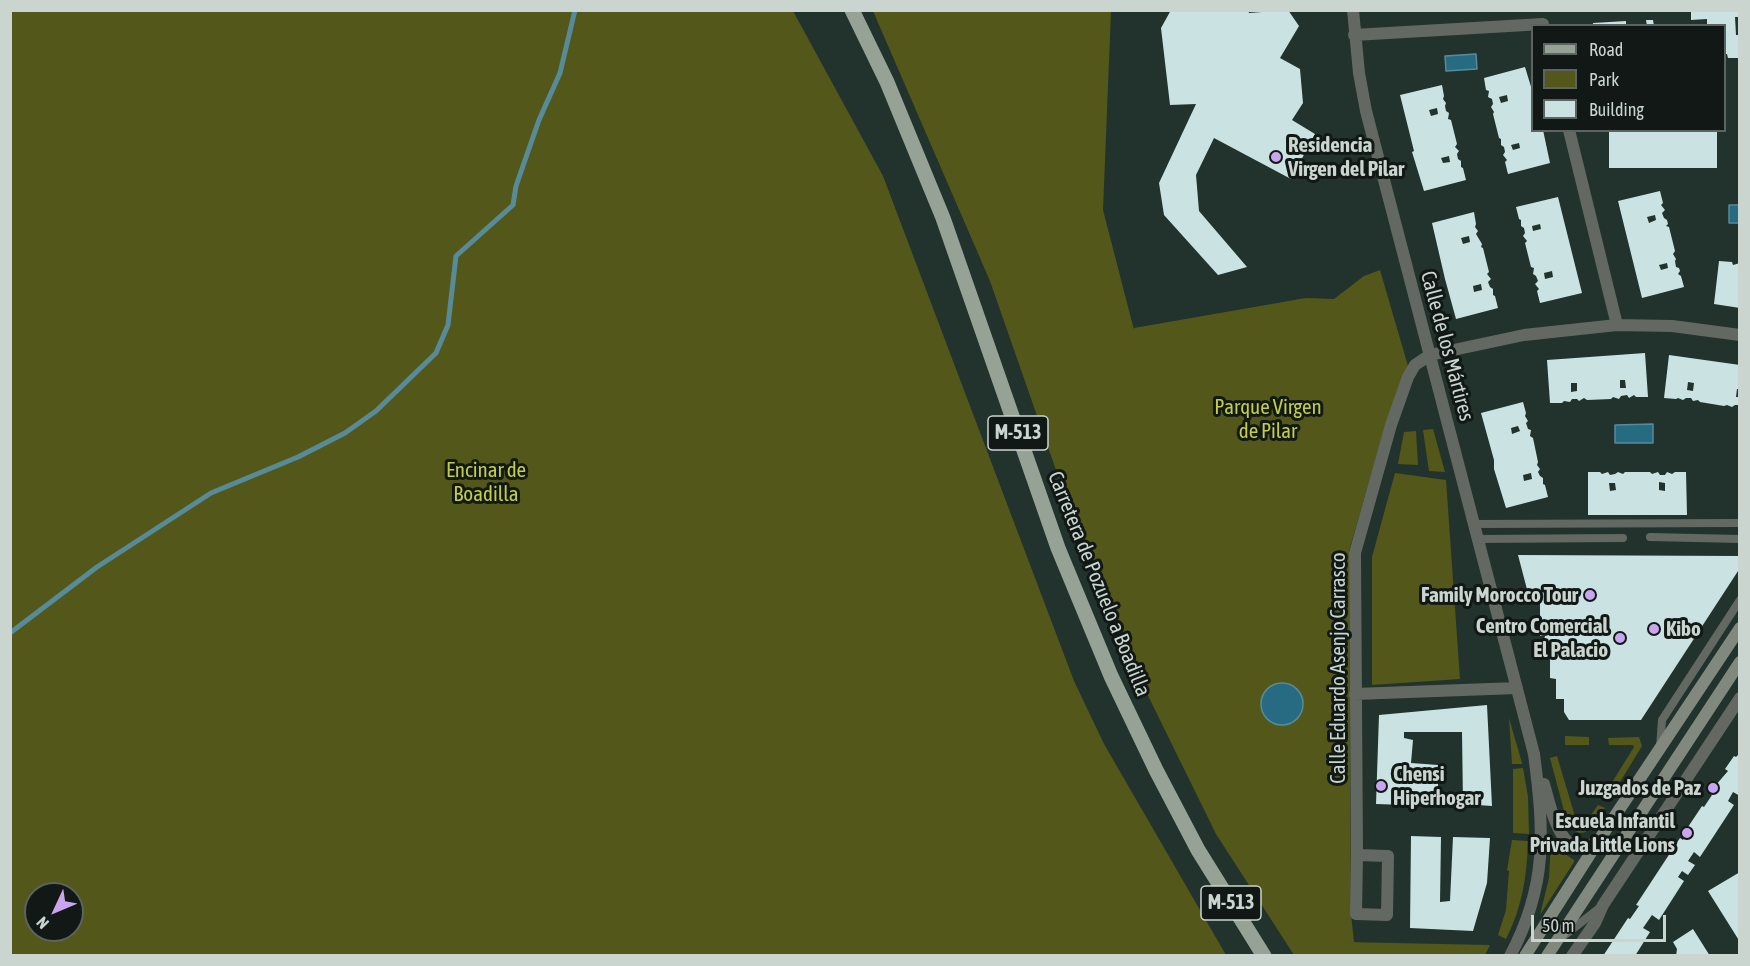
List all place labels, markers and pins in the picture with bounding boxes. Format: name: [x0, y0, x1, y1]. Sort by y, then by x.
place label: Residencia Virgen del Pilar: [1288, 132, 1404, 182]
marker: Residencia Virgen del Pilar: [1269, 150, 1283, 164]
place label: Family Morocco Tour: [1421, 582, 1578, 608]
marker: Family Morocco Tour: [1583, 588, 1597, 602]
place label: Centro Comercial El Palacio: [1476, 613, 1608, 663]
place label: Kibo: [1666, 616, 1701, 642]
marker: Kibo: [1647, 622, 1661, 636]
marker: Centro Comercial El Palacio: [1613, 631, 1627, 645]
place label: Chensi Hiperhogar: [1393, 761, 1480, 811]
place label: Juzgados de Paz: [1579, 775, 1701, 801]
marker: Chensi Hiperhogar: [1374, 779, 1388, 793]
marker: Juzgados de Paz: [1706, 781, 1720, 795]
place label: Escuela Infantil Privada Little Lions: [1530, 808, 1675, 858]
marker: Escuela Infantil Privada Little Lions: [1680, 826, 1694, 840]

